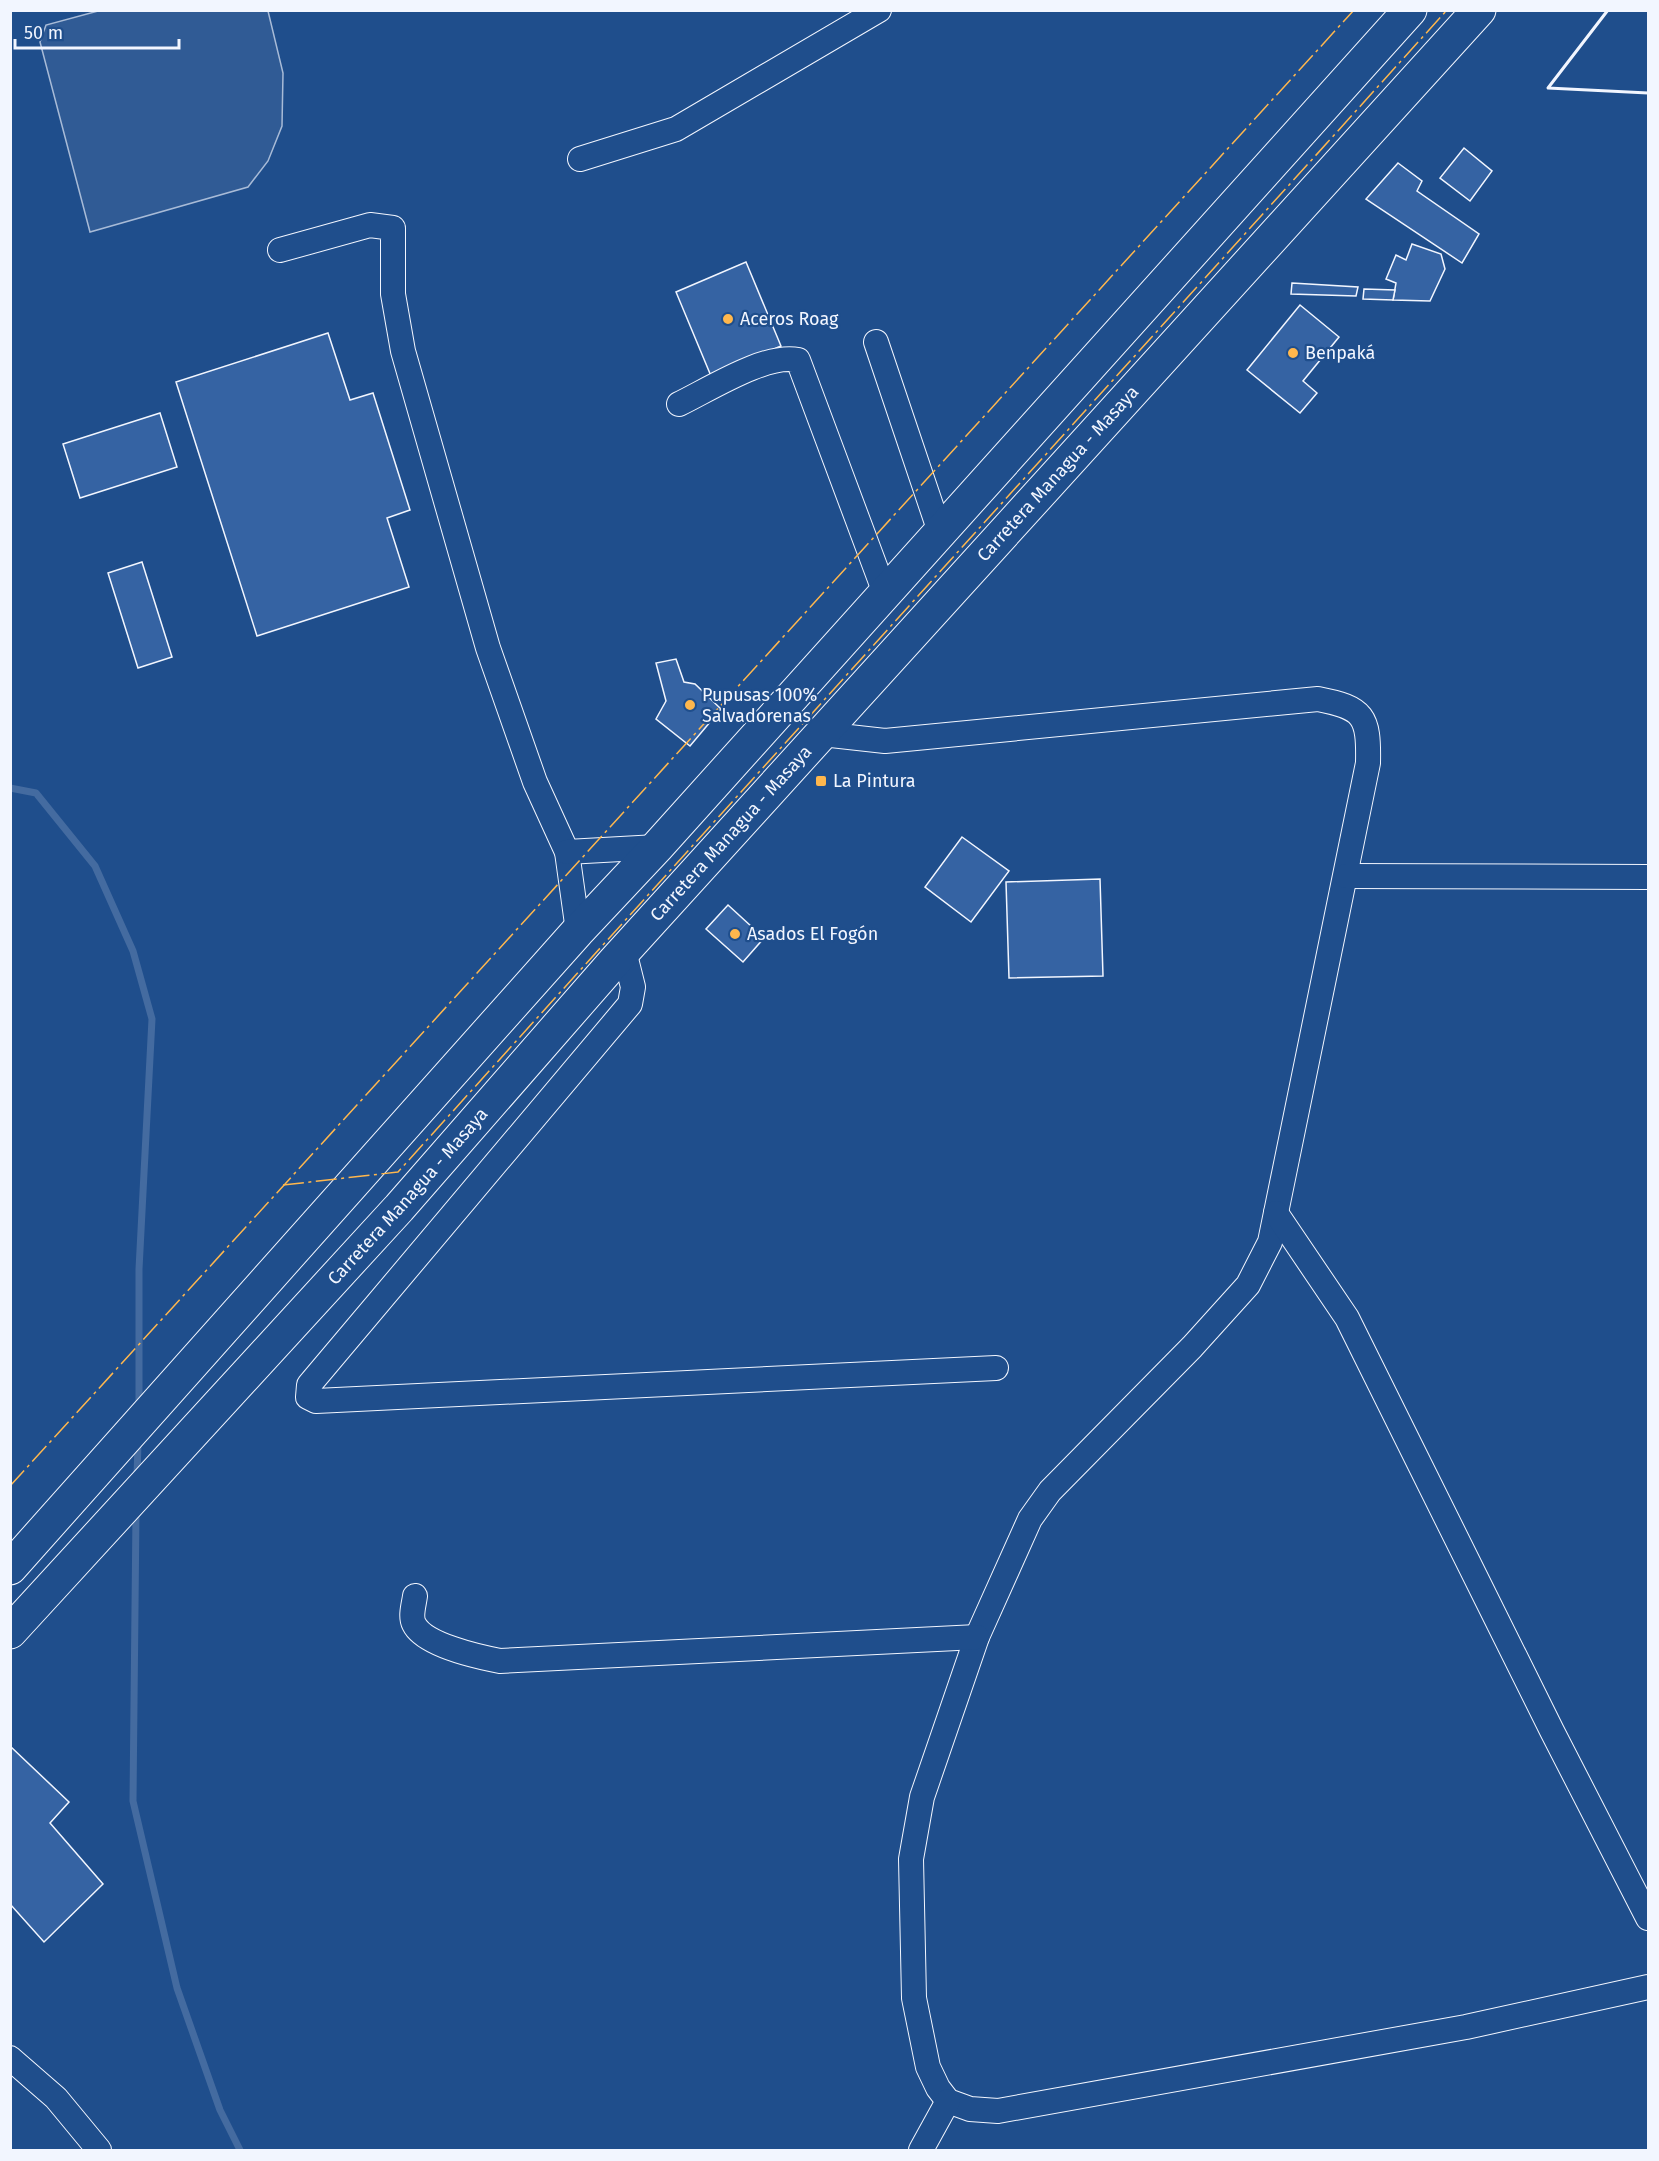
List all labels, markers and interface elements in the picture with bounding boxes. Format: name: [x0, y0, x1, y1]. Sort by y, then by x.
scale bar: [15, 12, 178, 50]
text: 50 m: [24, 22, 63, 44]
place label: Aceros Roag: [740, 308, 839, 330]
marker: Aceros Roag: [721, 312, 735, 326]
place label: Benpaká: [1305, 342, 1375, 364]
marker: Benpaká: [1286, 346, 1300, 360]
street label: Carretera Managua - Masaya: [972, 381, 1143, 566]
place label: Pupusas 100% Salvadorenas: [702, 684, 818, 727]
marker: Pupusas 100% Salvadorenas: [683, 698, 697, 712]
street label: Carretera Managua - Masaya: [645, 741, 816, 926]
place label: La Pintura: [833, 770, 916, 792]
marker: La Pintura: [814, 774, 828, 788]
place label: Asados El Fogón: [747, 923, 878, 945]
marker: Asados El Fogón: [728, 927, 742, 941]
street label: Carretera Managua - Masaya: [323, 1103, 493, 1289]

